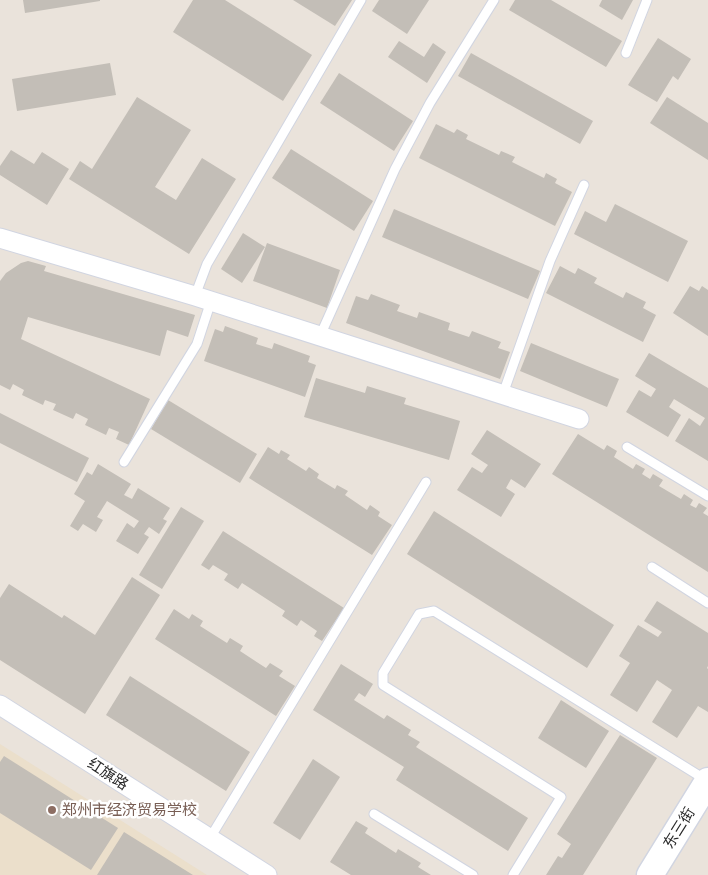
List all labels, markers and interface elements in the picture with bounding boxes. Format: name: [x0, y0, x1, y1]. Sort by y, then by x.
street label: 红旗路: [84, 754, 132, 794]
place label: 郑州市经济贸易学校: [62, 801, 197, 819]
marker: 郑州市经济贸易学校: [46, 804, 58, 816]
street label: 东三街: [659, 804, 699, 852]

